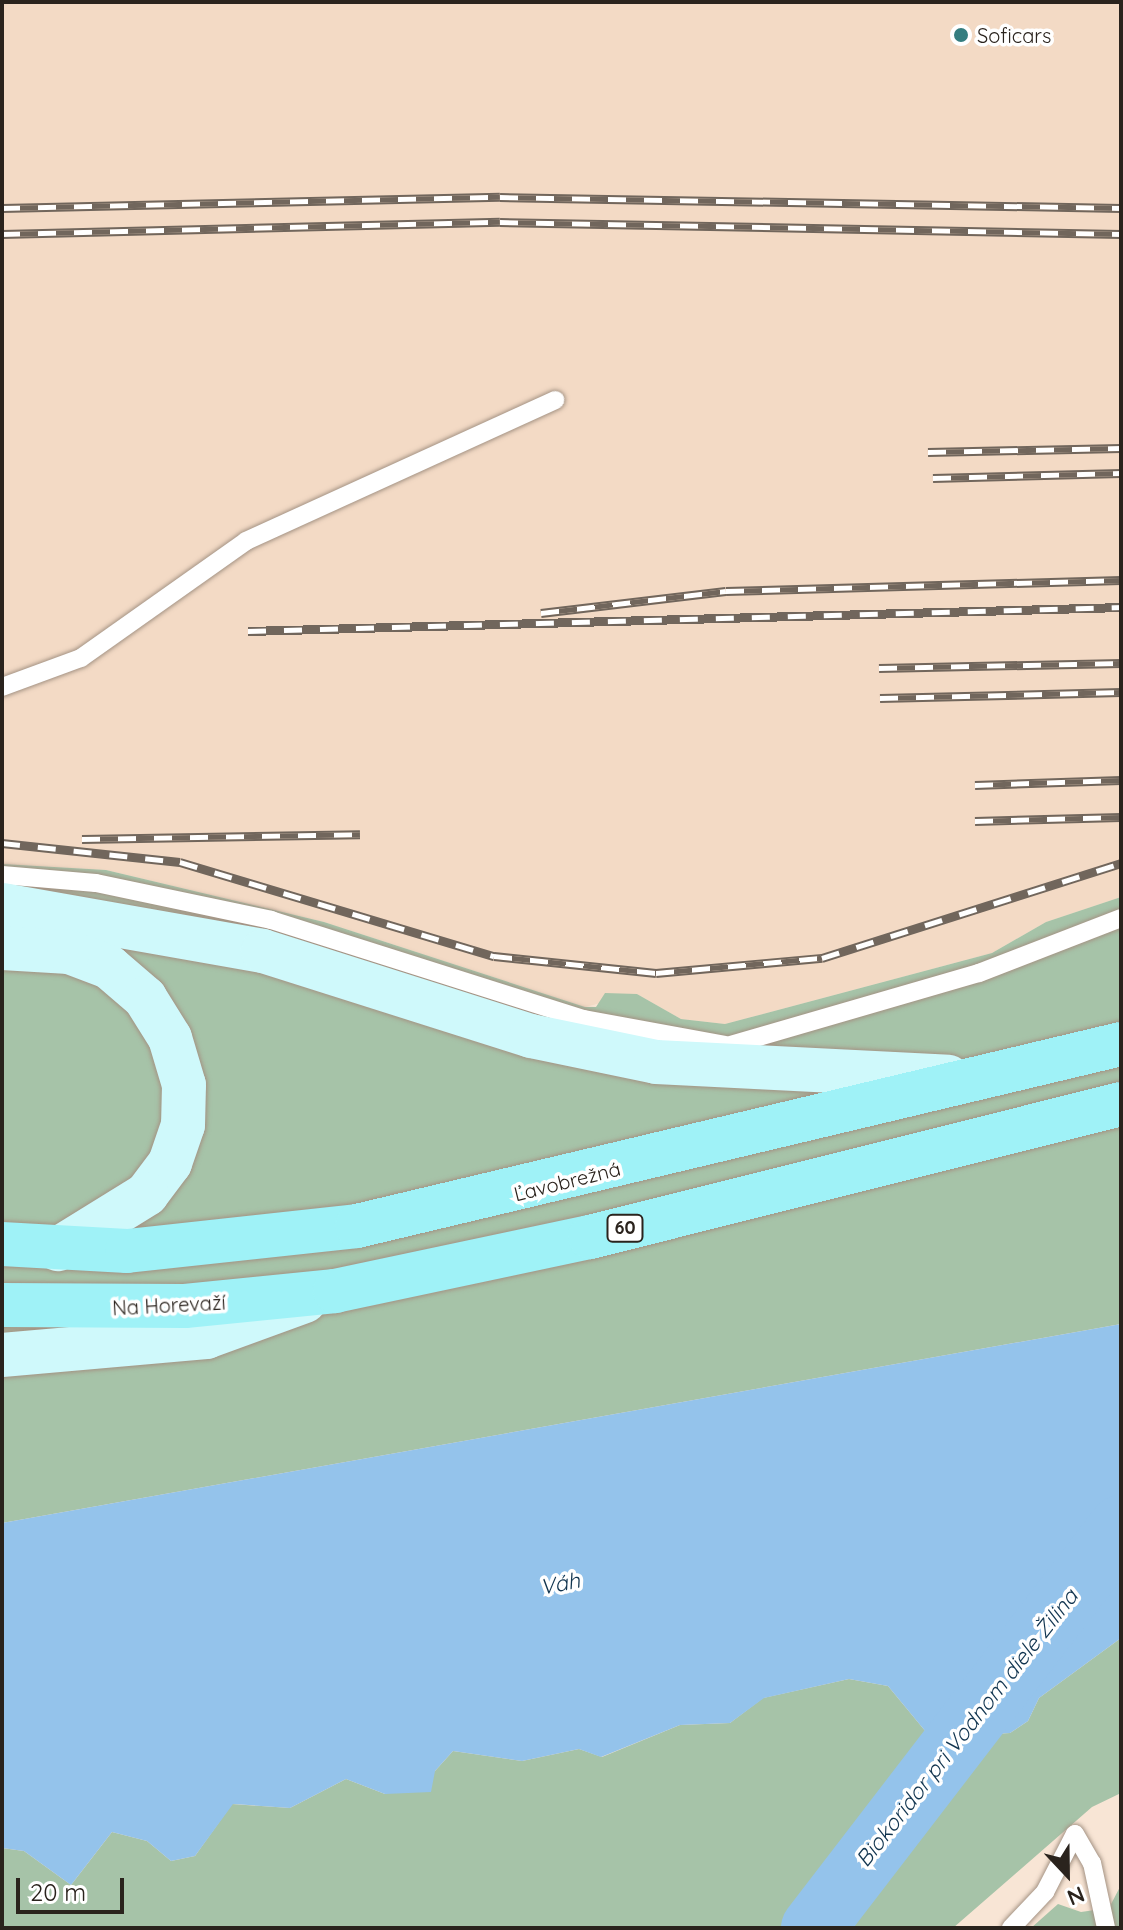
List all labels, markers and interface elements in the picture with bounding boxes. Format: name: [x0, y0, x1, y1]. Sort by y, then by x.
place label: Soficars: [977, 23, 1051, 47]
marker: Soficars: [952, 26, 970, 44]
street label: Ľavobrežná: [511, 1156, 623, 1206]
road number: 60: [605, 1214, 645, 1242]
street label: Na Horevaží: [112, 1290, 226, 1320]
water label: Váh: [538, 1567, 582, 1601]
water label: Biokoridor pri Vodnom diele Žilina: [850, 1584, 1084, 1872]
north arrow: [1027, 1834, 1107, 1914]
scale bar: [20, 1862, 128, 1912]
text: 20 m: [30, 1877, 86, 1907]
text: N: [1063, 1880, 1089, 1912]

